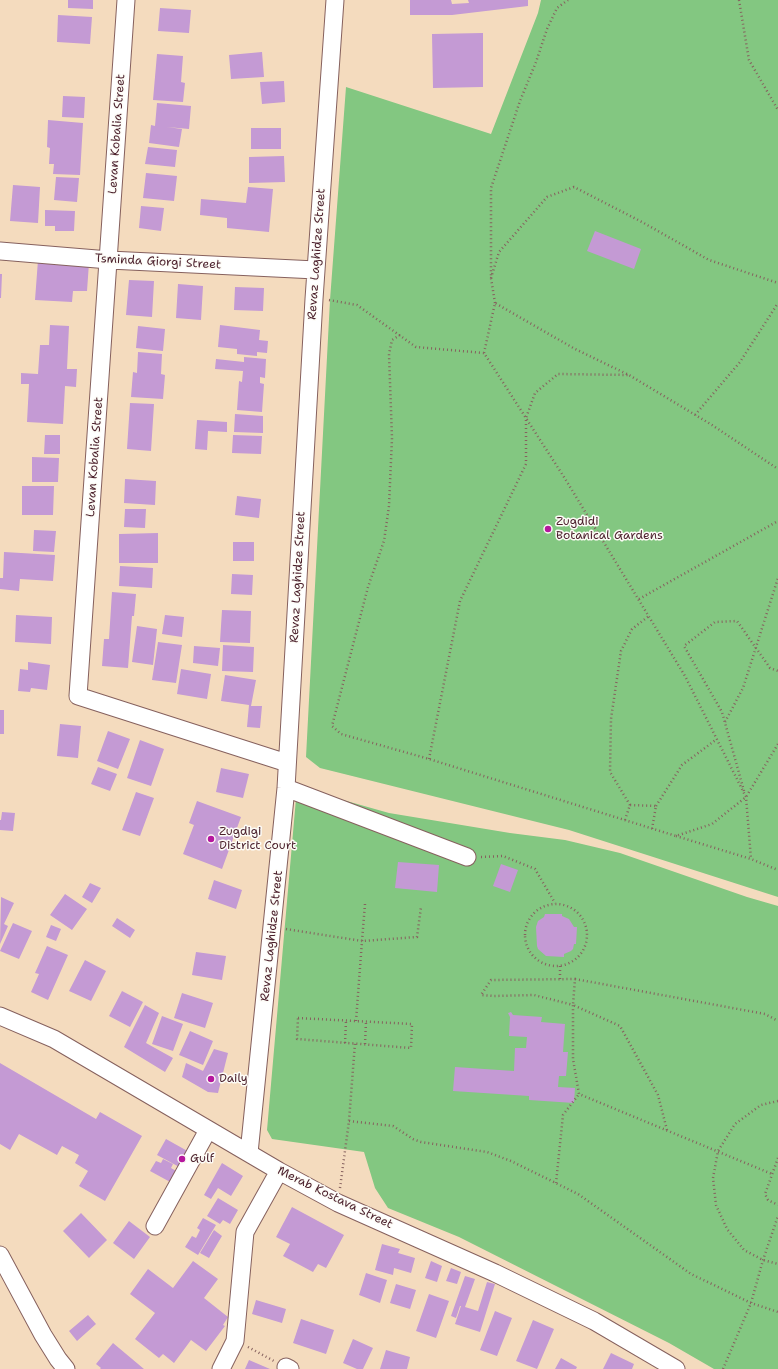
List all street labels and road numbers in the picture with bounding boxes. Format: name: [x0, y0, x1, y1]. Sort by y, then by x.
street label: Levan Kobalia Street: [106, 73, 128, 195]
street label: Revaz Laghidze Street: [305, 188, 329, 320]
street label: Tsminda Giorgi Street: [95, 252, 221, 272]
street label: Levan Kobalia Street: [84, 396, 106, 518]
street label: Revaz Laghidze Street: [287, 511, 309, 643]
street label: Revaz Laghidze Street: [258, 870, 286, 1002]
street label: Merab Kostava Street: [275, 1164, 395, 1232]

